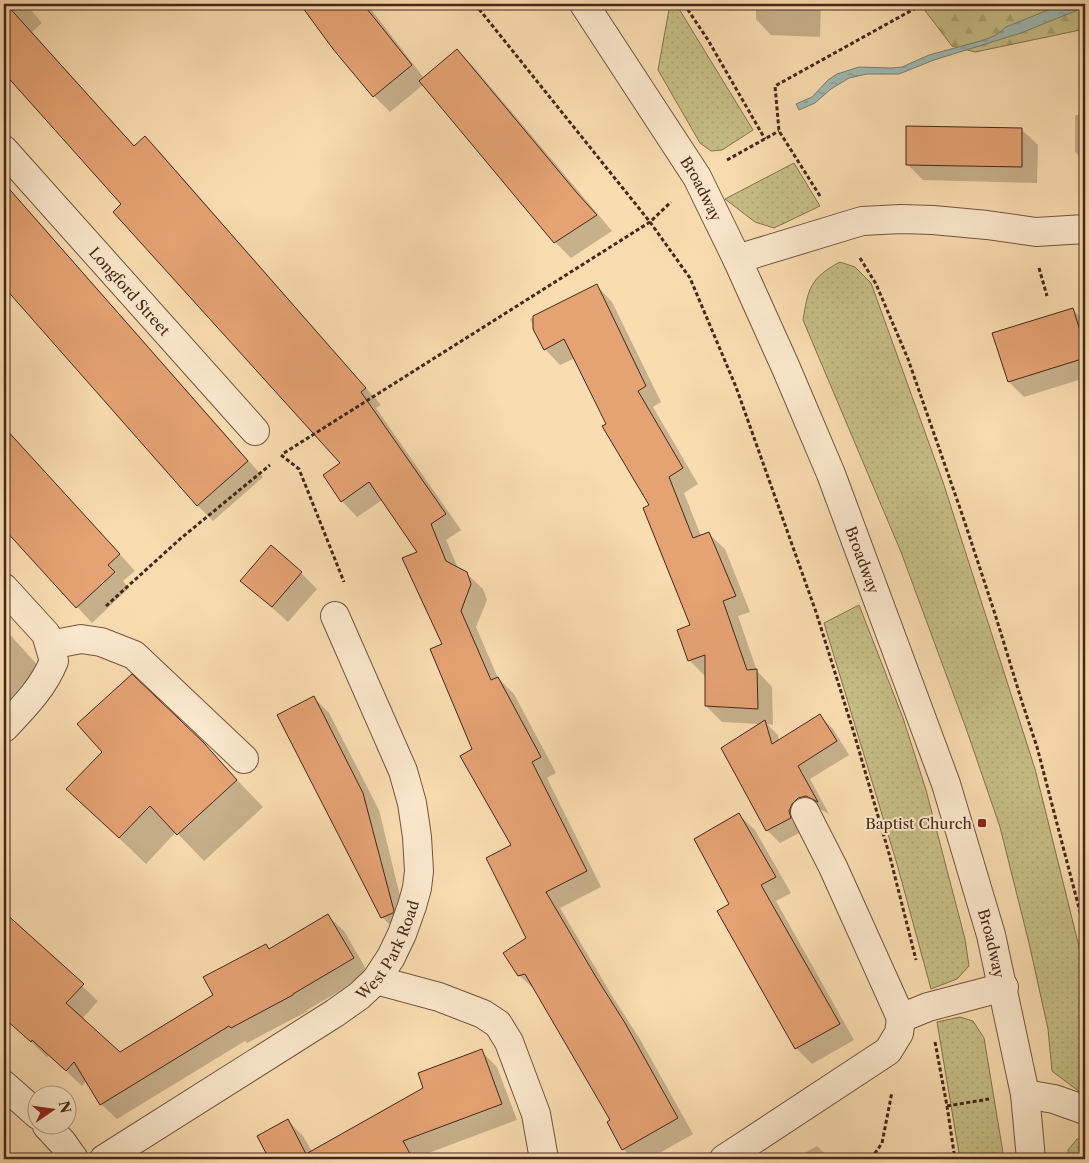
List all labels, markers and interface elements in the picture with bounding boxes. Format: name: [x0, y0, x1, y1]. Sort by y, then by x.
street label: Broadway: [677, 153, 727, 225]
street label: Longford Street: [85, 243, 175, 340]
street label: Broadway: [842, 523, 884, 597]
place label: Baptist Church: [865, 814, 973, 833]
marker: Baptist Church: [976, 817, 988, 829]
street label: West Park Road: [351, 898, 423, 1004]
street label: Broadway: [974, 906, 1010, 980]
north arrow: [28, 1086, 78, 1136]
text: N: [55, 1099, 75, 1115]

